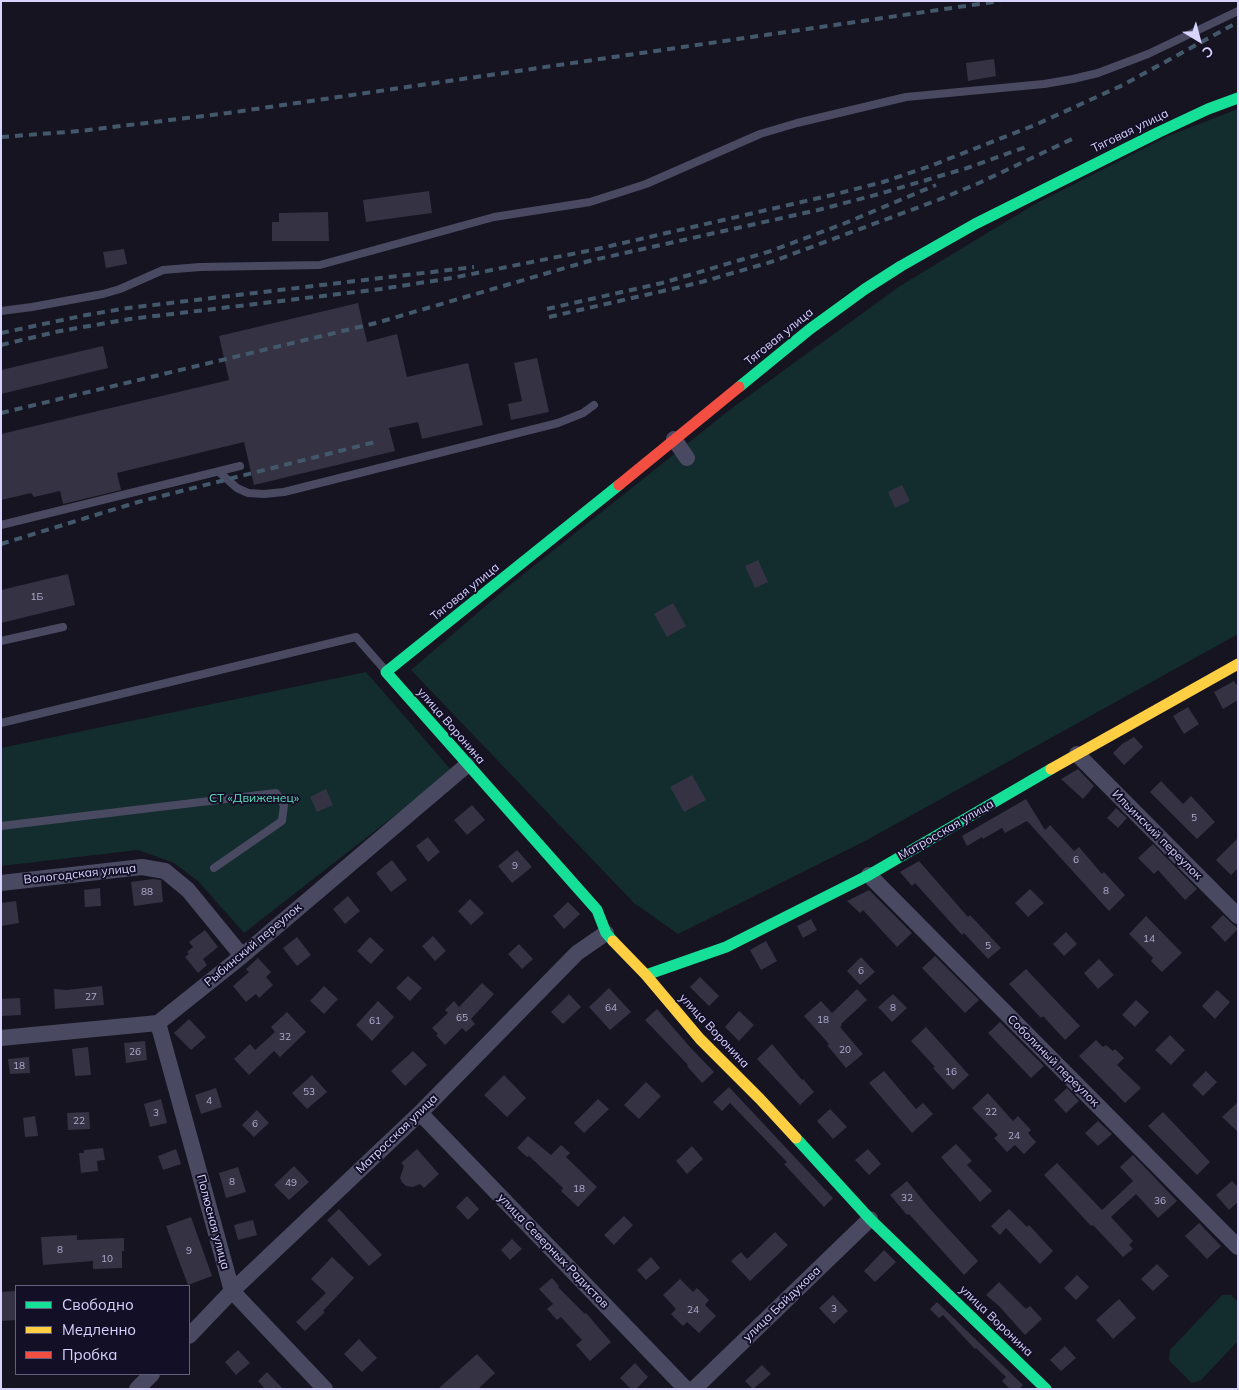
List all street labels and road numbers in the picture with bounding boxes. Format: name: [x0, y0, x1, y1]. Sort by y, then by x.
street label: Тяговая улица: [1089, 106, 1171, 156]
street label: Тяговая улица: [742, 305, 816, 369]
street label: Тяговая улица: [428, 560, 502, 624]
street label: улица Воронина: [414, 685, 488, 767]
street label: Ильинский переулок: [1109, 787, 1205, 883]
street label: Матросская улица: [896, 797, 996, 863]
street label: Вологодская улица: [23, 861, 137, 887]
street label: Рыбинский переулок: [202, 900, 304, 990]
street label: улица Воронина: [676, 991, 752, 1071]
street label: Соболиный переулок: [1004, 1012, 1102, 1110]
street label: Матросская улица: [353, 1091, 441, 1177]
street label: Полюсная улица: [193, 1173, 233, 1271]
street label: улица Северных Радистов: [494, 1191, 612, 1311]
street label: улица Байдукова: [740, 1263, 824, 1345]
street label: улица Воронина: [956, 1282, 1036, 1360]

